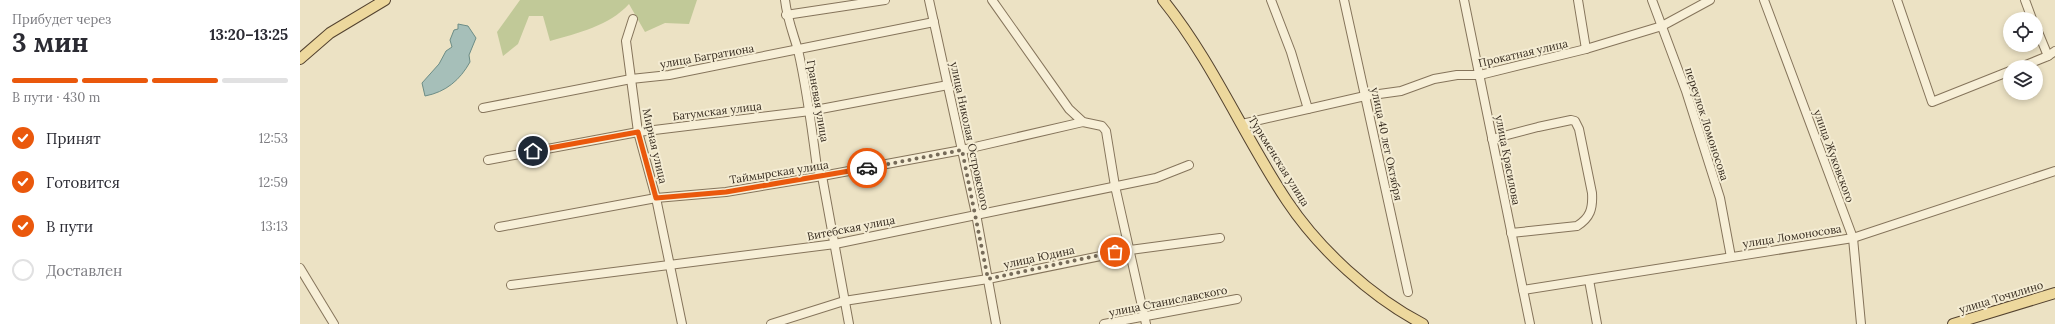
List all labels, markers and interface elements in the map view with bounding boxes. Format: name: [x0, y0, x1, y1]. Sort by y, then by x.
text: Прибудет через: [12, 11, 111, 28]
map controls: [2003, 12, 2043, 100]
button: locate: [2003, 12, 2043, 52]
text: 13:20–13:25: [209, 25, 288, 44]
text: 3 мин: [12, 26, 89, 59]
street label: Прокатная улица: [1477, 36, 1569, 70]
street label: улица Багратиона: [659, 41, 756, 71]
street label: Граневая улица: [804, 59, 832, 143]
button: layers: [2003, 60, 2043, 100]
street label: улица Николая Островского: [947, 61, 993, 211]
street label: переулок Ломоносова: [1682, 66, 1732, 183]
street label: улица 40 лет Октября: [1368, 86, 1406, 202]
text: В пути · 430 m: [12, 89, 100, 106]
street label: Батумская улица: [672, 99, 763, 123]
street label: Мирная улица: [640, 107, 671, 185]
street label: улица Жуковского: [1811, 108, 1857, 204]
street label: Туркменская улица: [1245, 113, 1313, 209]
street label: улица Красилова: [1492, 114, 1524, 207]
icon: check: [12, 127, 34, 149]
text: Принят: [46, 129, 101, 148]
text: 12:53: [259, 130, 288, 147]
pin: [516, 134, 550, 168]
icon: home: [522, 140, 544, 162]
courier: [847, 148, 887, 188]
street label: Таймырская улица: [728, 157, 830, 187]
icon: car: [856, 157, 878, 179]
icon: check: [12, 171, 34, 193]
text: Готовится: [46, 173, 120, 192]
text: 12:59: [258, 174, 288, 191]
street label: Витебская улица: [806, 213, 896, 243]
icon: check: [12, 215, 34, 237]
text: В пути: [46, 217, 93, 236]
text: 13:13: [261, 218, 288, 235]
street label: улица Ломоносова: [1742, 221, 1843, 251]
pin: [1098, 235, 1132, 269]
icon: bag: [1104, 241, 1126, 263]
street label: улица Юдина: [1002, 243, 1076, 271]
text: Доставлен: [46, 261, 122, 280]
street label: улица Точилино: [1957, 278, 2045, 316]
street label: улица Станиславского: [1108, 283, 1228, 319]

